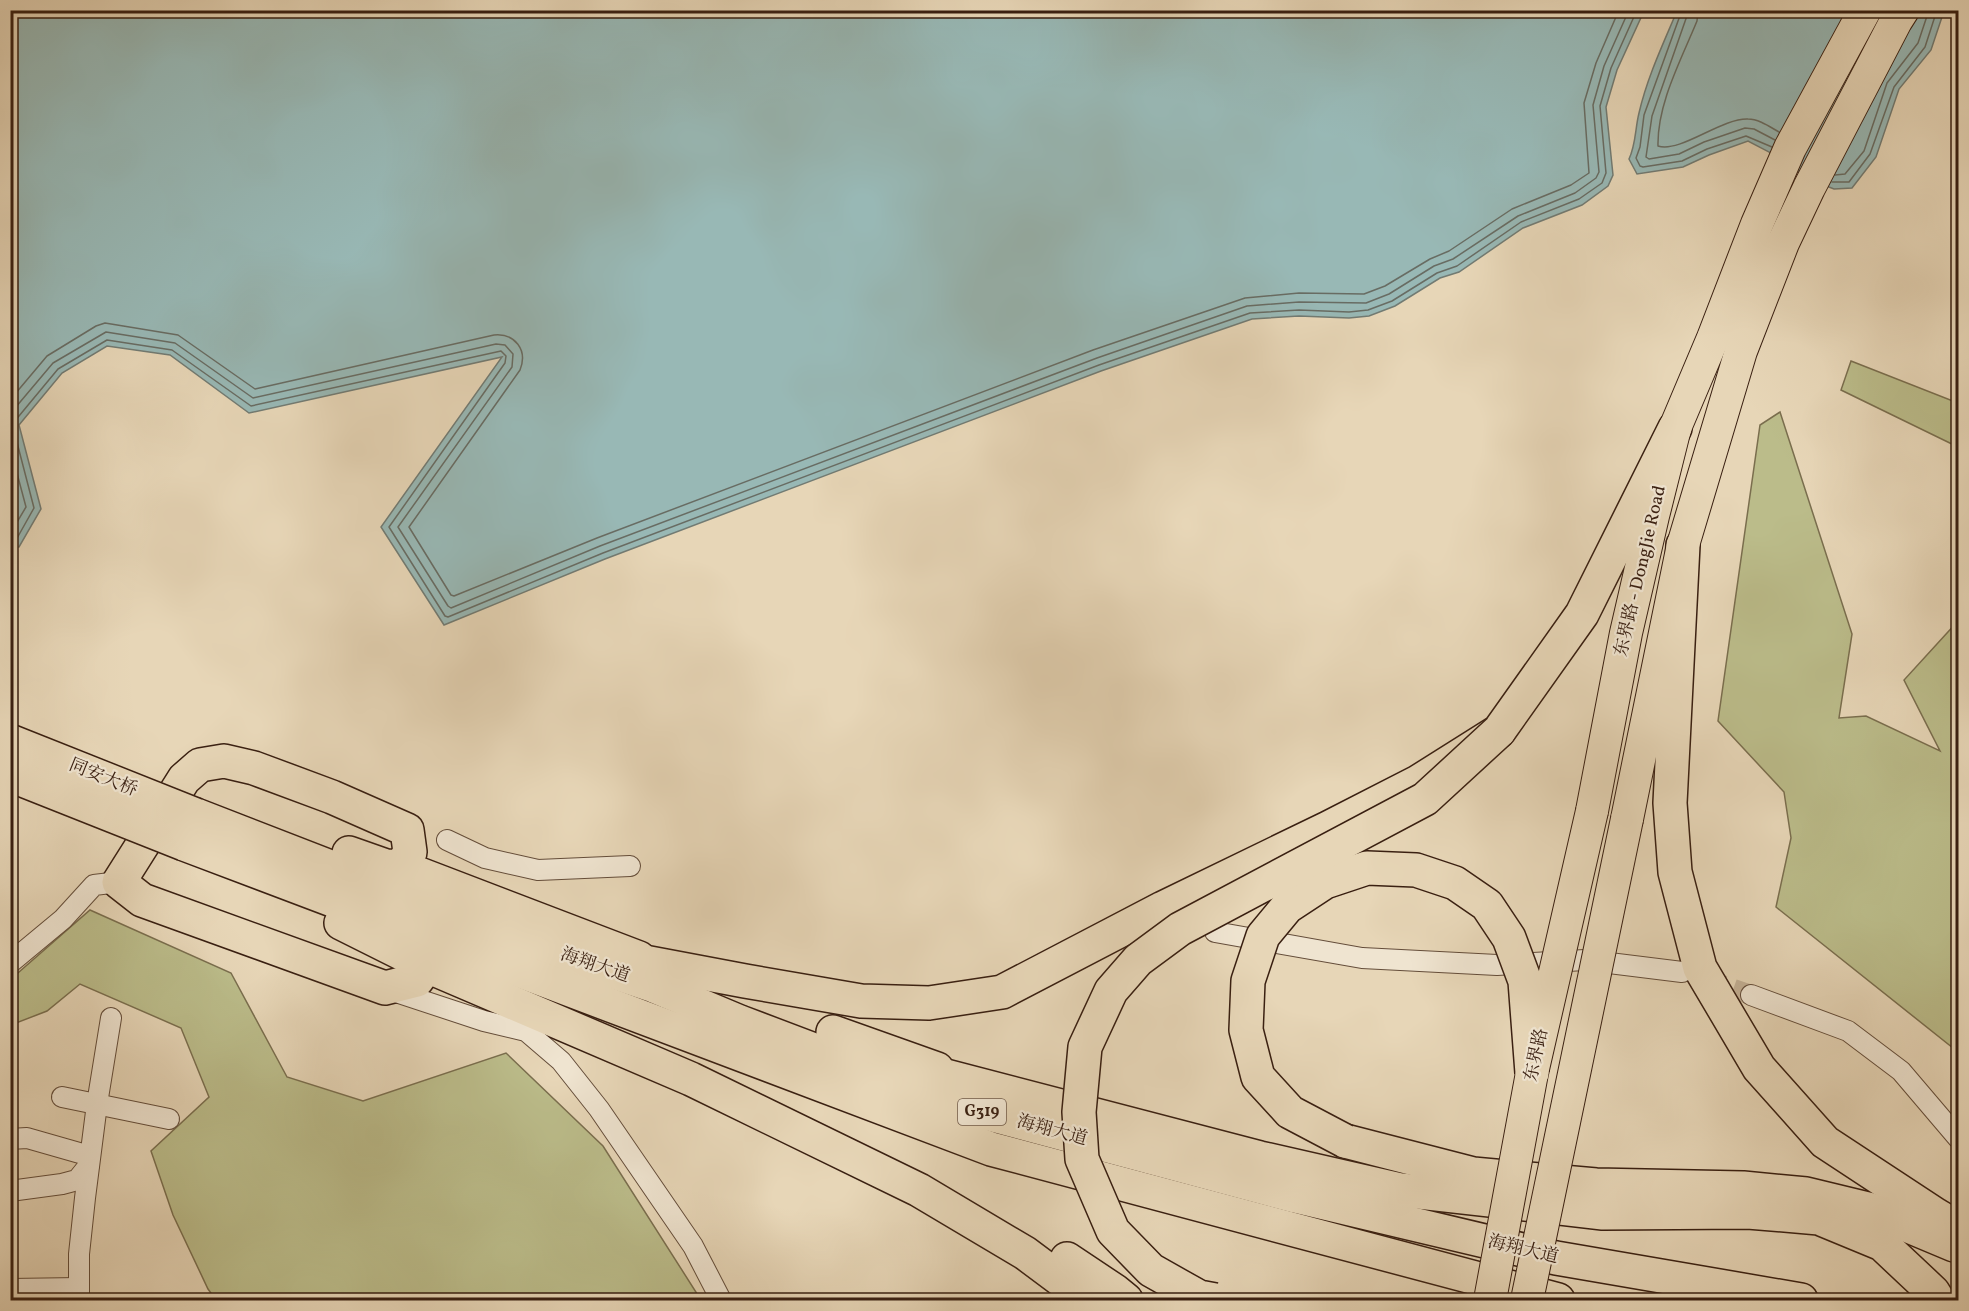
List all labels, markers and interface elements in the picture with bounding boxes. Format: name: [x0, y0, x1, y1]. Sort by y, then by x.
street label: 东界路 - DongJie Road: [1609, 483, 1673, 659]
street label: 同安大桥: [65, 753, 141, 803]
street label: 海翔大道: [557, 942, 633, 990]
street label: 东界路: [1519, 1026, 1555, 1084]
road number: G319: [958, 1099, 1006, 1125]
street label: 海翔大道: [1014, 1110, 1090, 1152]
street label: 海翔大道: [1485, 1230, 1561, 1270]

